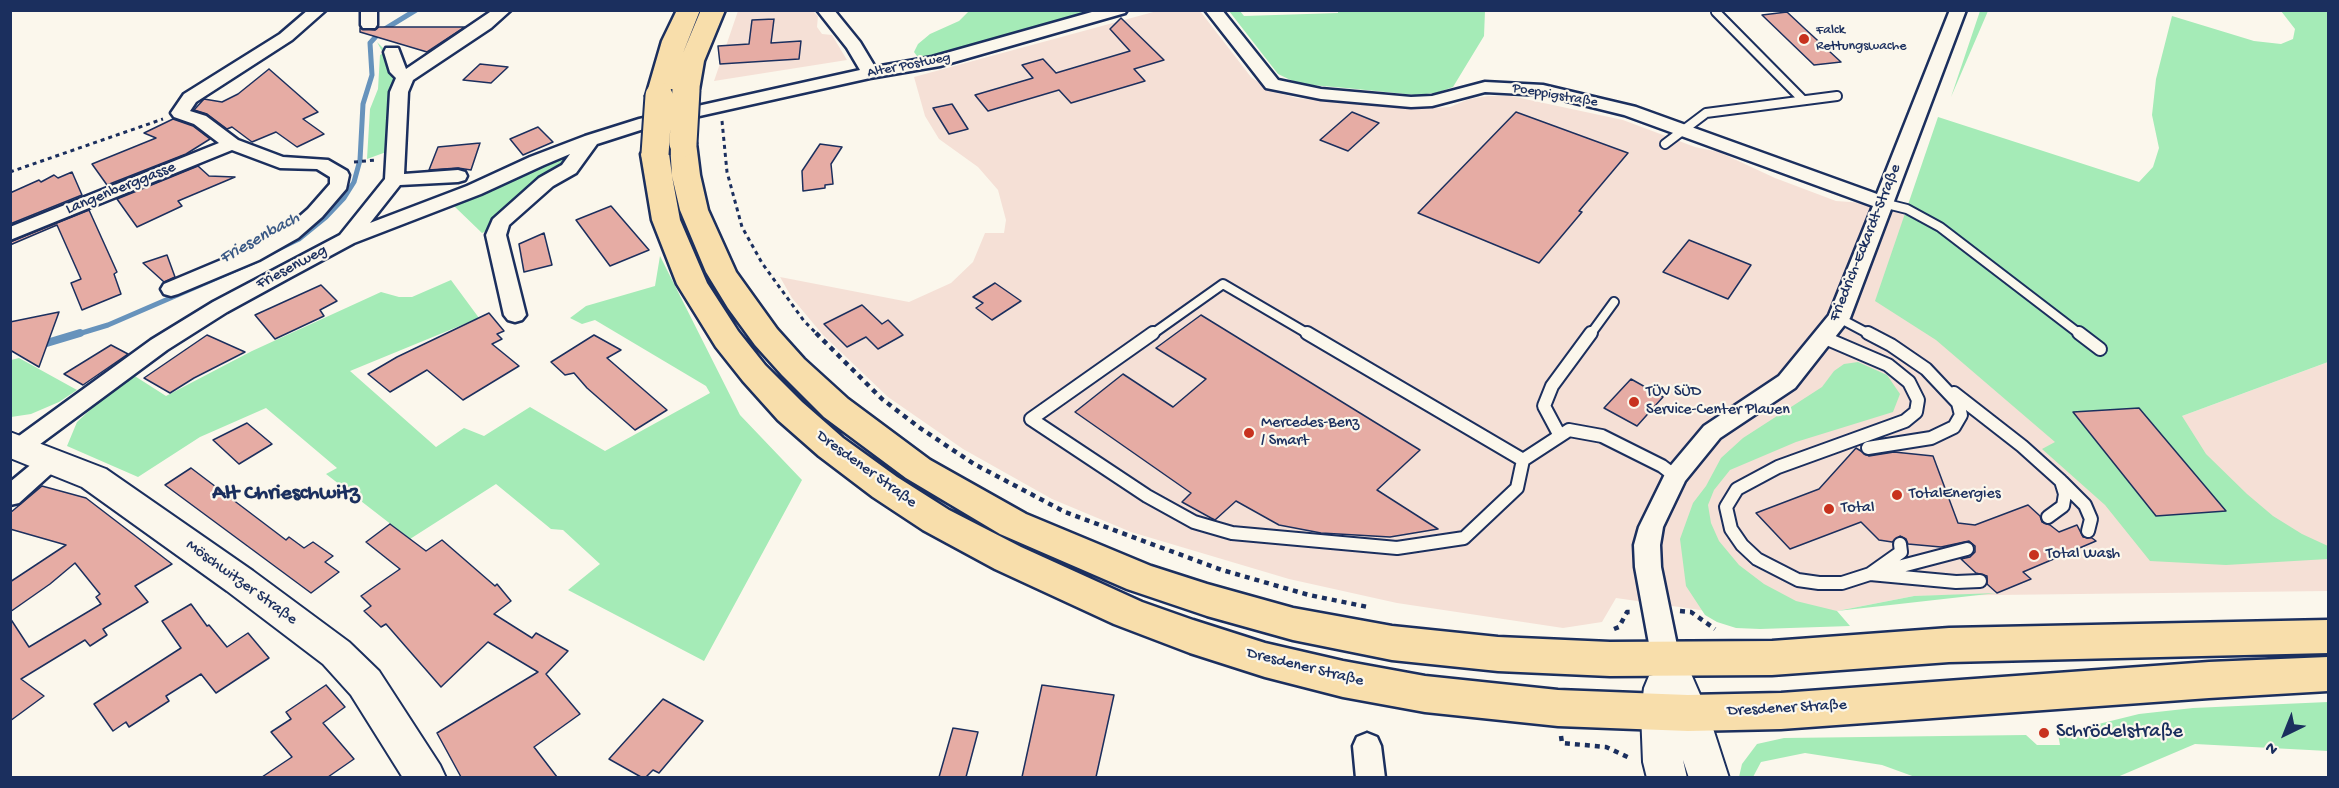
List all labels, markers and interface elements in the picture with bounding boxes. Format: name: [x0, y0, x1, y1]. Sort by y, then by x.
place label: Falck Rettungswache: [1816, 23, 1906, 56]
marker: Falck Rettungswache: [1797, 32, 1811, 46]
street label: Alter Postweg: [866, 50, 952, 82]
street label: Poeppigstraße: [1511, 80, 1599, 112]
street label: Langenberggasse: [63, 158, 179, 220]
street label: Friedrich-Eckardt-Straße: [1826, 162, 1906, 324]
water label: Friesenbach: [216, 208, 304, 270]
street label: Friesenweg: [253, 241, 331, 295]
place label: TÜV SÜD Service-Center Plauen: [1646, 383, 1790, 421]
marker: TÜV SÜD Service-Center Plauen: [1627, 395, 1641, 409]
place label: Mercedes-Benz / Smart: [1261, 414, 1359, 452]
marker: Mercedes-Benz / Smart: [1242, 426, 1256, 440]
street label: Dresdener Straße: [812, 427, 920, 513]
district label: Alt Chrieschwitz: [212, 482, 360, 508]
place label: TotalEnergies: [1909, 485, 2001, 505]
marker: TotalEnergies: [1890, 488, 1904, 502]
place label: Total: [1841, 499, 1874, 519]
marker: Total: [1822, 502, 1836, 516]
street label: Möschwitzer Straße: [182, 536, 300, 630]
place label: Total Wash: [2046, 545, 2120, 565]
marker: Total Wash: [2027, 548, 2041, 562]
street label: Dresdener Straße: [1245, 644, 1365, 692]
street label: Dresdener Straße: [1727, 696, 1847, 722]
north arrow: [2255, 704, 2315, 764]
place label: Schrödelstraße: [2056, 721, 2183, 745]
marker: Schrödelstraße: [2037, 726, 2051, 740]
text: N: [2262, 737, 2283, 758]

